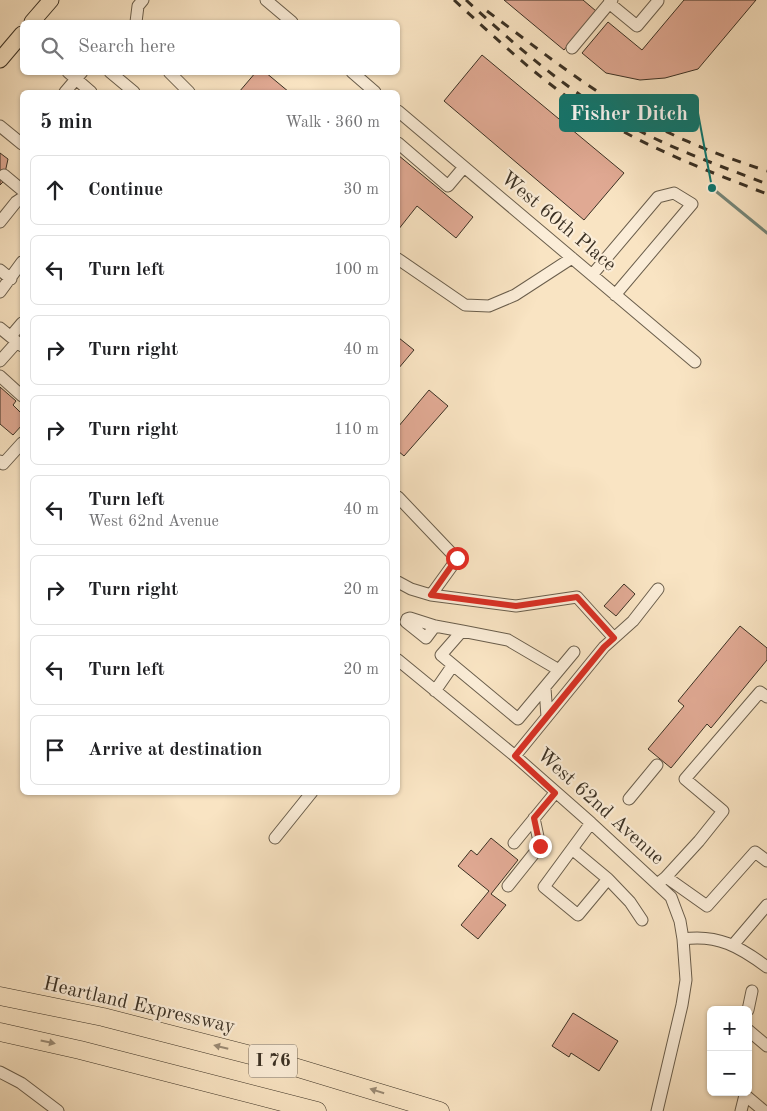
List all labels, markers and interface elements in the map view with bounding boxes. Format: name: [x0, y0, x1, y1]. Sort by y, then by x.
search box: [20, 20, 400, 75]
icon: search: [38, 34, 66, 62]
text: Search here: [78, 38, 175, 57]
callout: Fisher Ditch: [560, 95, 698, 131]
text: Fisher Ditch: [570, 104, 688, 125]
text: 5 min: [40, 112, 93, 133]
text: Walk · 360 m: [285, 115, 380, 131]
street label: West 60th Place: [497, 168, 619, 276]
icon: ahead: [41, 176, 69, 204]
text: Continue: [88, 181, 163, 200]
text: 30 m: [343, 182, 379, 198]
icon: left: [41, 256, 69, 284]
text: Turn left: [88, 261, 165, 280]
text: 100 m: [334, 262, 379, 278]
icon: right: [41, 336, 69, 364]
text: Turn right: [88, 341, 178, 360]
text: 40 m: [343, 342, 379, 358]
icon: right: [41, 416, 69, 444]
text: Turn right: [88, 421, 178, 440]
text: 110 m: [334, 422, 379, 438]
text: Turn left: [88, 491, 165, 510]
icon: left: [41, 496, 69, 524]
text: 40 m: [343, 502, 379, 518]
text: West 62nd Avenue: [88, 514, 219, 530]
route start: [446, 547, 469, 570]
icon: right: [41, 576, 69, 604]
text: Turn right: [88, 581, 178, 600]
text: 20 m: [343, 582, 379, 598]
icon: left: [41, 656, 69, 684]
text: Turn left: [88, 661, 165, 680]
text: 20 m: [343, 662, 379, 678]
icon: arrive: [41, 736, 69, 764]
text: Arrive at destination: [88, 741, 262, 760]
street label: West 62nd Avenue: [533, 745, 667, 869]
route end: [529, 835, 552, 858]
street label: Heartland Expressway: [41, 974, 237, 1038]
map controls: [707, 1006, 752, 1096]
button: +: [707, 1006, 752, 1051]
one-way arrow: [40, 1039, 56, 1047]
one-way arrow: [213, 1043, 228, 1051]
road number: I 76: [249, 1044, 297, 1078]
button: −: [707, 1051, 752, 1096]
one-way arrow: [370, 1087, 385, 1094]

